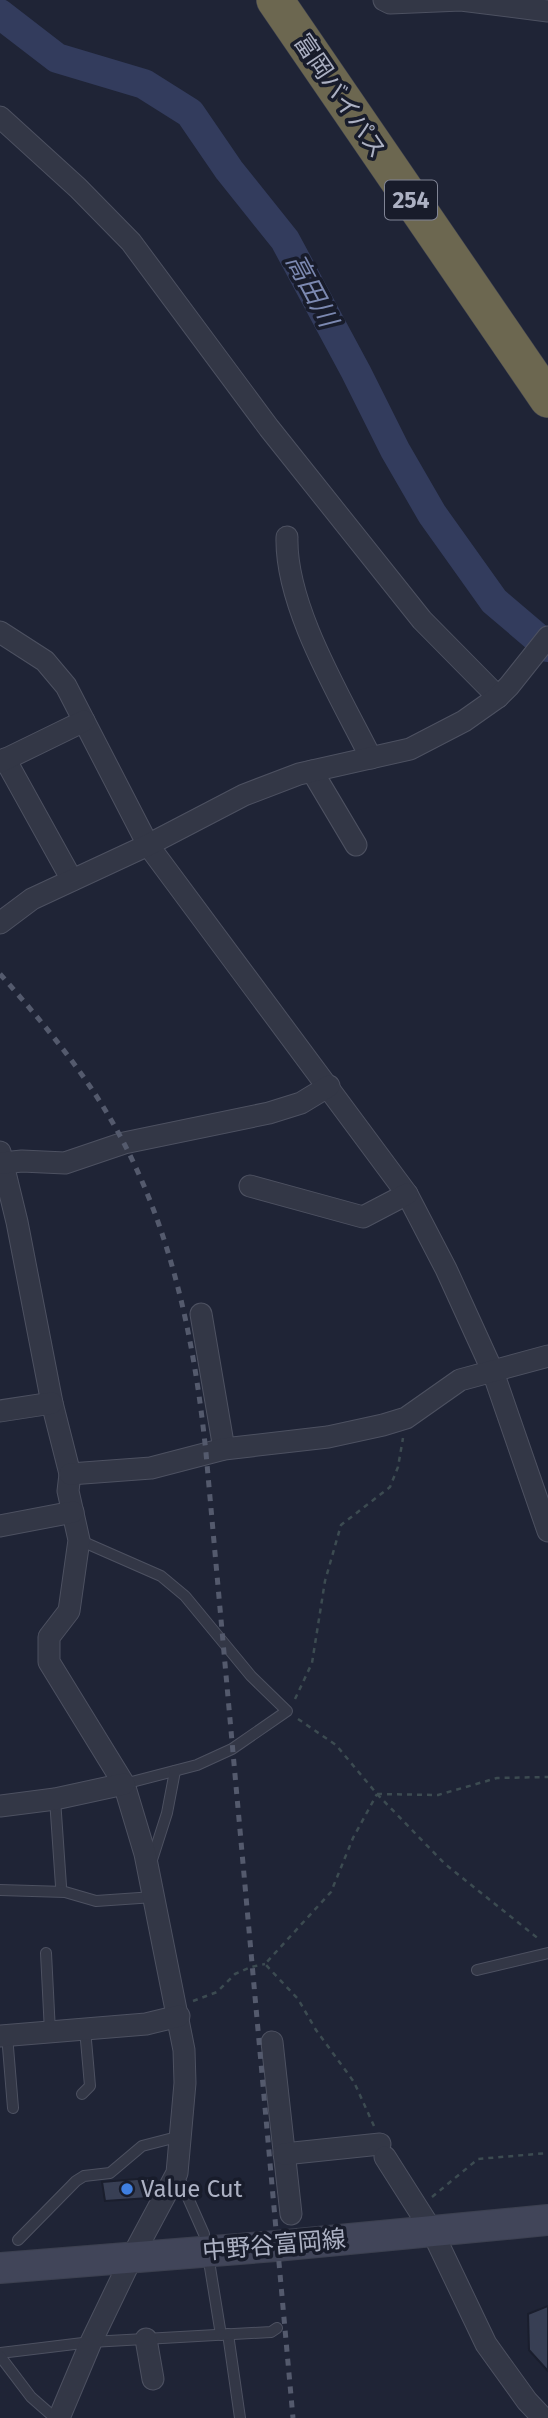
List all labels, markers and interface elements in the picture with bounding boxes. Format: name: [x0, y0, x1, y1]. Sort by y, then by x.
street label: 富岡バイパス: [288, 29, 392, 163]
road number: 254: [385, 181, 437, 220]
water label: 高田川: [280, 249, 345, 335]
place label: Value Cut: [141, 2175, 243, 2203]
marker: Value Cut: [119, 2181, 135, 2197]
street label: 中野谷富岡線: [201, 2225, 347, 2265]

